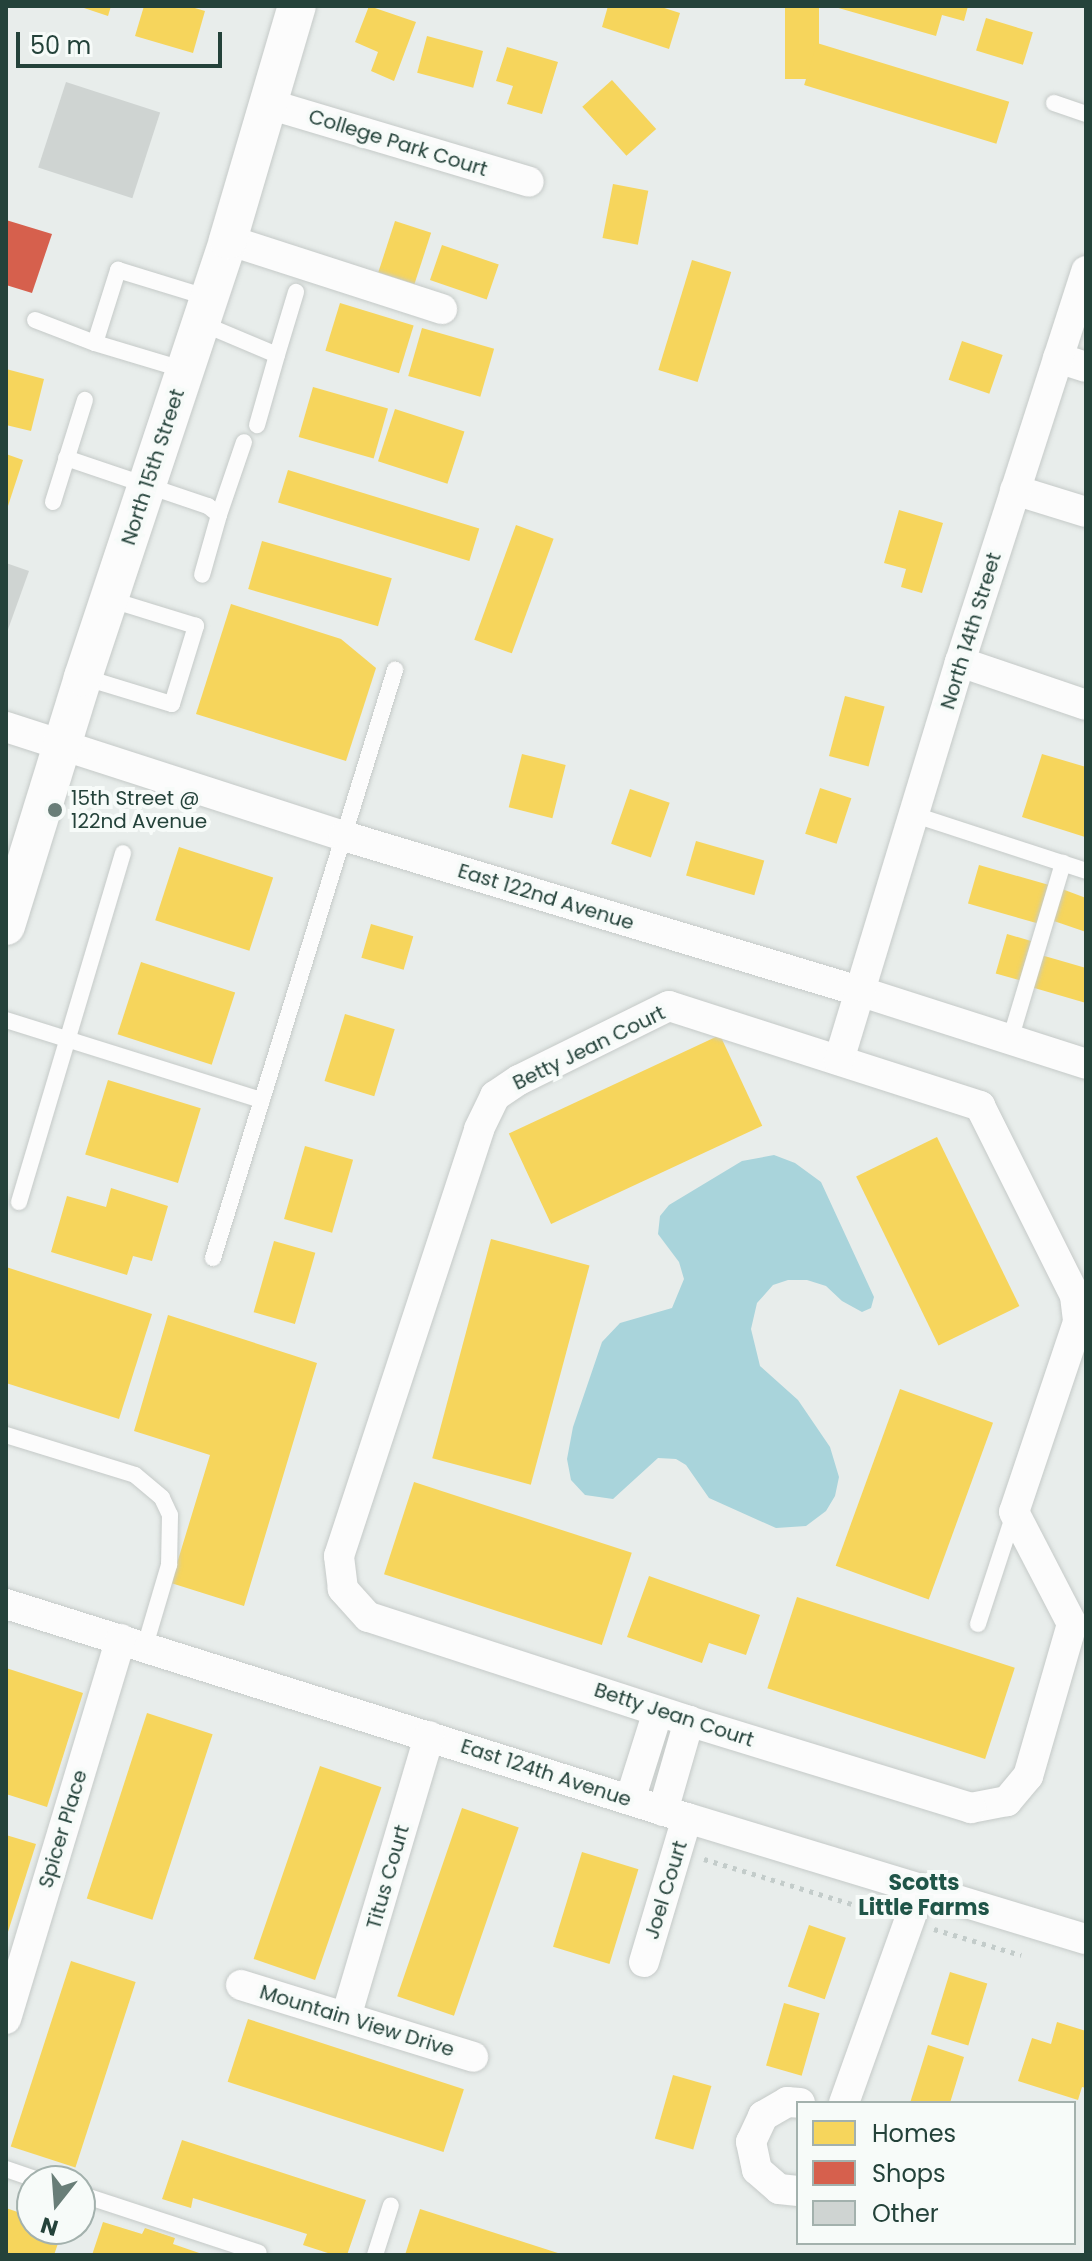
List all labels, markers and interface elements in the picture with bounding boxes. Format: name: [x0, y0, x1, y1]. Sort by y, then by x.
scale bar: [20, 16, 226, 66]
text: 50 m: [30, 29, 91, 62]
street label: College Park Court: [306, 104, 490, 182]
street label: North 15th Street: [116, 386, 190, 548]
street label: North 14th Street: [936, 550, 1006, 712]
place label: 15th Street @ 122nd Avenue: [71, 786, 207, 833]
marker: 15th Street @ 122nd Avenue: [46, 801, 64, 819]
street label: East 122nd Avenue: [455, 859, 637, 935]
street label: Betty Jean Court: [509, 1001, 669, 1095]
street label: Betty Jean Court: [591, 1678, 757, 1752]
street label: East 124th Avenue: [458, 1734, 634, 1812]
street label: Spicer Place: [34, 1767, 92, 1891]
street label: Titus Court: [362, 1822, 414, 1932]
street label: Joel Court: [640, 1838, 692, 1942]
district label: Scotts Little Farms: [858, 1869, 990, 1920]
street label: Mountain View Drive: [257, 1980, 457, 2062]
legend: [796, 2101, 1076, 2245]
text: Homes: [872, 2117, 956, 2150]
text: Shops: [872, 2157, 946, 2190]
north arrow: [16, 2165, 96, 2245]
text: Other: [872, 2197, 939, 2230]
text: N: [37, 2209, 62, 2244]

